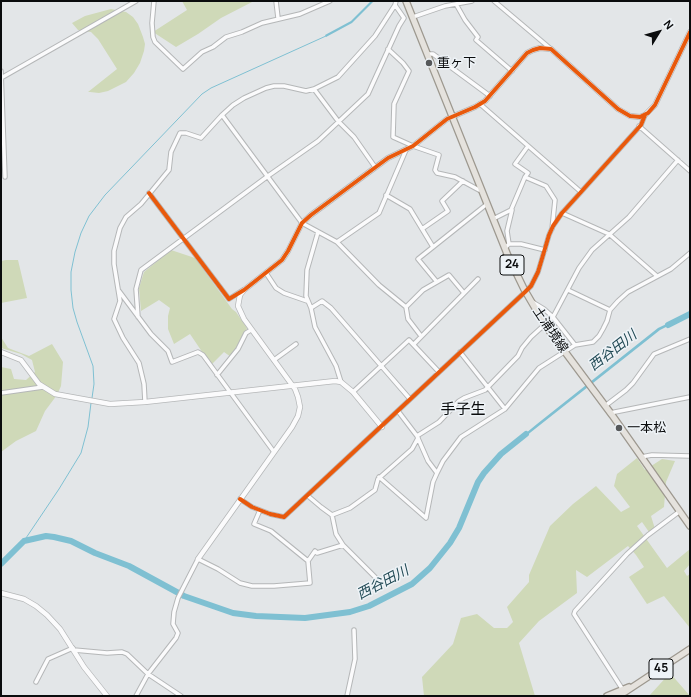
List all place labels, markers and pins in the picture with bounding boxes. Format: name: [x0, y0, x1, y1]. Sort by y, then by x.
place label: 重ヶ下: [437, 55, 476, 71]
marker: 重ヶ下: [424, 58, 434, 68]
place label: 一本松: [627, 420, 666, 436]
marker: 一本松: [614, 423, 624, 433]

